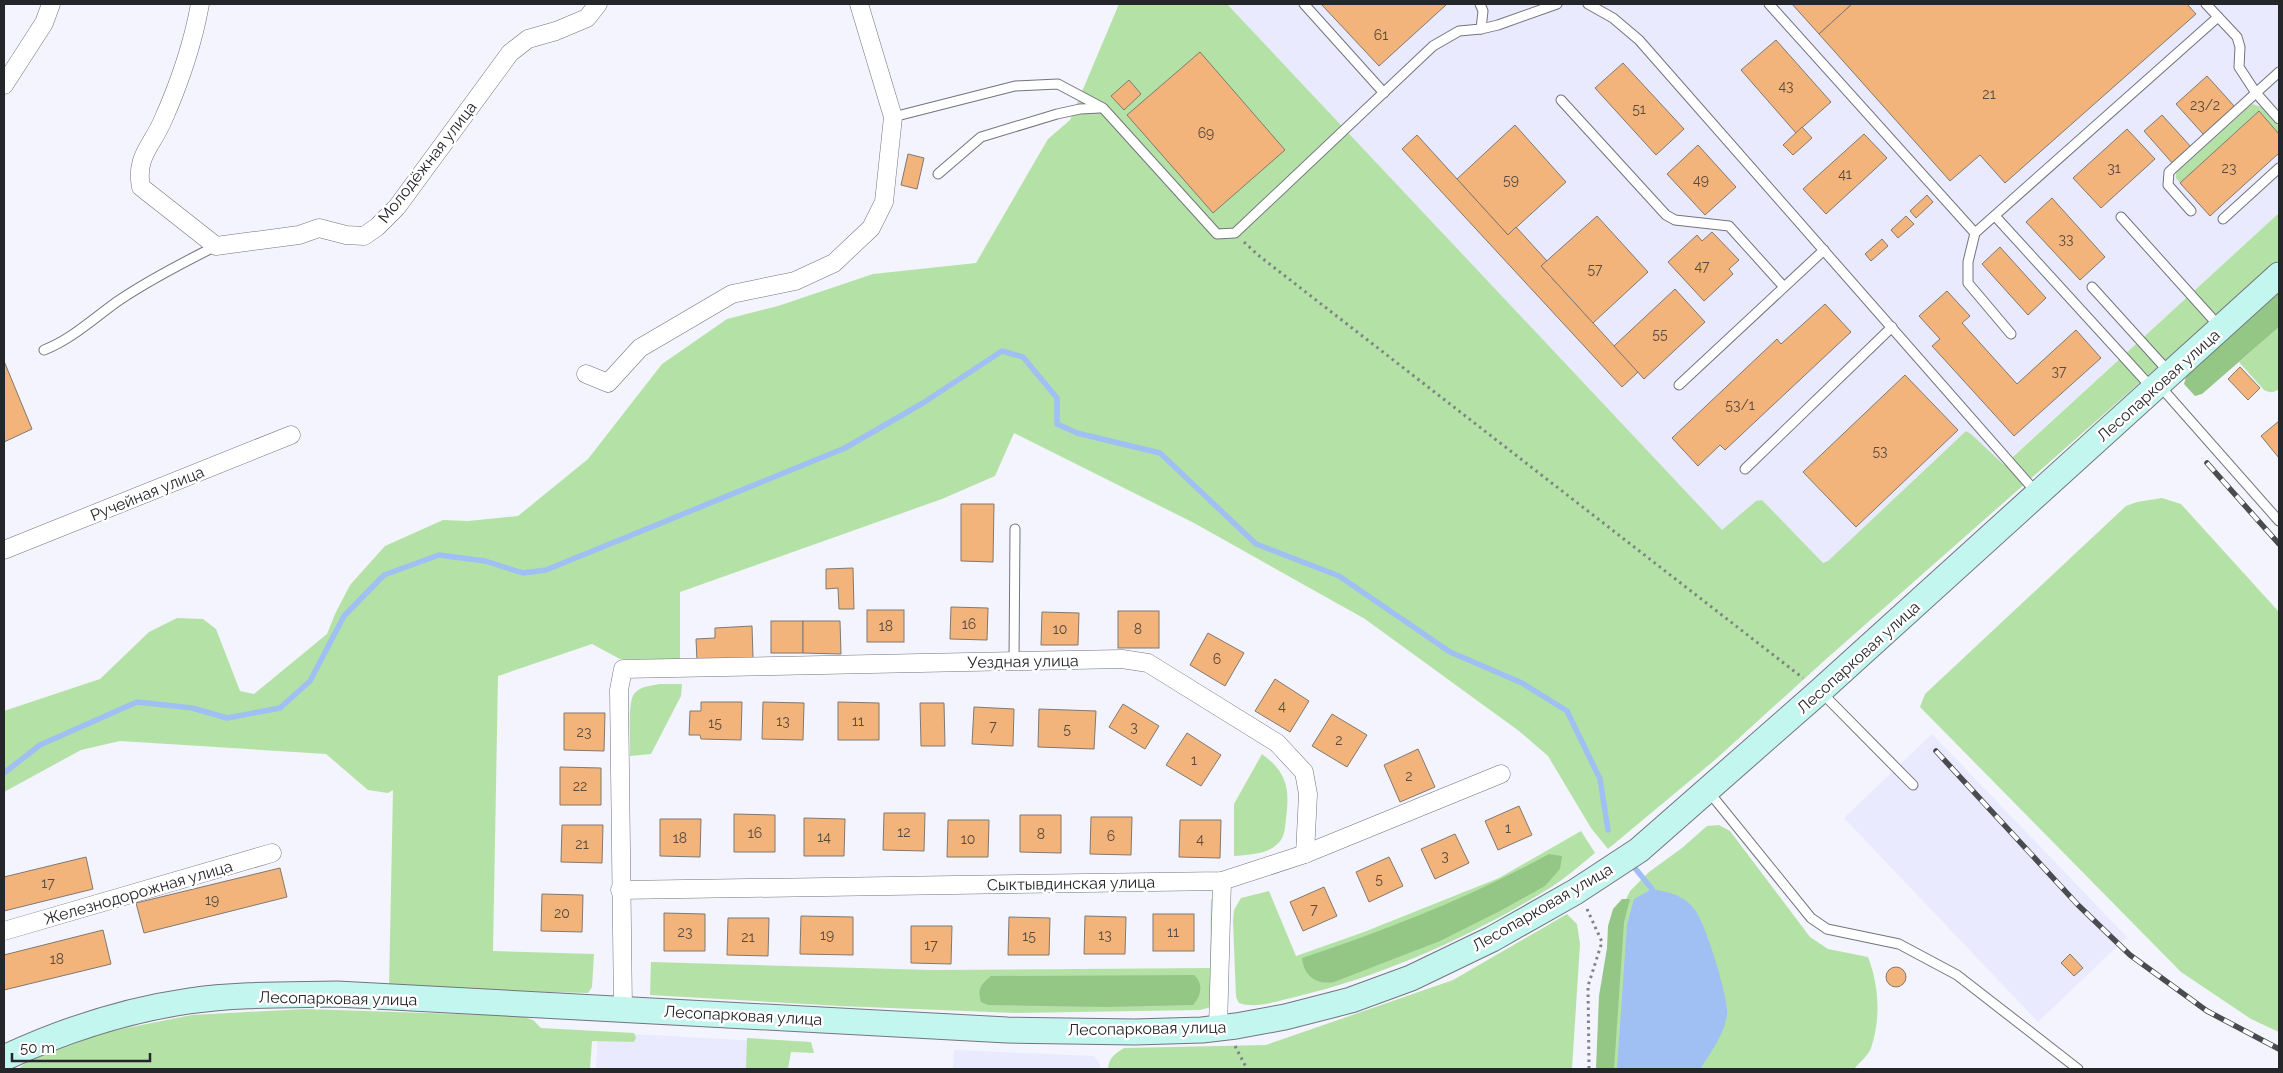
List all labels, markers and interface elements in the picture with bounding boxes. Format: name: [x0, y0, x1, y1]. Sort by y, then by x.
house number: 61: [1374, 27, 1388, 43]
house number: 43: [1778, 78, 1794, 94]
house number: 21: [1982, 86, 1996, 102]
house number: 23/2: [2190, 97, 2220, 113]
street label: Молодёжная улица: [374, 98, 481, 227]
house number: 51: [1632, 101, 1646, 117]
house number: 69: [1198, 125, 1214, 141]
house number: 31: [2107, 160, 2121, 176]
house number: 23: [2222, 160, 2236, 176]
house number: 41: [1838, 166, 1852, 182]
house number: 59: [1503, 172, 1519, 188]
house number: 49: [1693, 172, 1709, 188]
house number: 33: [2059, 231, 2073, 247]
house number: 47: [1694, 258, 1710, 274]
house number: 57: [1587, 261, 1603, 277]
street label: Лесопарковая улица: [2093, 325, 2224, 446]
house number: 55: [1652, 326, 1668, 342]
house number: 37: [2052, 363, 2067, 379]
house number: 53/1: [1725, 397, 1755, 413]
house number: 53: [1872, 443, 1888, 459]
street label: Ручейная улица: [88, 462, 207, 525]
street label: Лесопарковая улица: [1793, 597, 1924, 718]
house number: 16: [962, 616, 976, 632]
house number: 18: [879, 618, 893, 634]
house number: 10: [1053, 621, 1067, 637]
house number: 8: [1134, 621, 1142, 637]
street label: Уездная улица: [967, 651, 1079, 672]
house number: 6: [1213, 651, 1221, 667]
house number: 4: [1278, 698, 1286, 714]
house number: 13: [776, 713, 790, 729]
house number: 11: [852, 713, 864, 729]
house number: 15: [708, 715, 722, 731]
house number: 7: [989, 718, 997, 734]
house number: 3: [1130, 719, 1138, 735]
house number: 5: [1063, 721, 1071, 737]
house number: 23: [577, 724, 591, 740]
house number: 2: [1335, 732, 1343, 748]
house number: 1: [1191, 752, 1197, 768]
house number: 2: [1405, 768, 1413, 784]
house number: 22: [573, 778, 587, 794]
house number: 1: [1505, 820, 1511, 836]
house number: 12: [897, 824, 911, 840]
house number: 16: [748, 825, 762, 841]
house number: 8: [1037, 826, 1045, 842]
house number: 6: [1107, 828, 1115, 844]
house number: 14: [817, 829, 831, 845]
house number: 18: [673, 830, 687, 846]
house number: 10: [961, 831, 975, 847]
house number: 4: [1196, 831, 1204, 847]
house number: 21: [575, 836, 589, 852]
house number: 3: [1441, 848, 1449, 864]
street label: Железнодорожная улица: [42, 856, 235, 929]
street label: Лесопарковая улица: [1469, 860, 1616, 955]
house number: 5: [1375, 871, 1383, 887]
street label: Сыктывдинская улица: [987, 873, 1155, 894]
house number: 17: [41, 875, 55, 891]
house number: 19: [205, 892, 219, 908]
house number: 7: [1310, 901, 1318, 917]
house number: 20: [554, 905, 570, 921]
house number: 23: [678, 924, 692, 940]
house number: 11: [1167, 924, 1179, 940]
house number: 19: [820, 927, 834, 943]
house number: 13: [1098, 927, 1112, 943]
house number: 15: [1022, 928, 1036, 944]
house number: 21: [741, 929, 755, 945]
house number: 17: [924, 937, 938, 953]
house number: 18: [50, 951, 64, 967]
street label: Лесопарковая улица: [258, 988, 418, 1009]
street label: Лесопарковая улица: [663, 1002, 823, 1029]
street label: Лесопарковая улица: [1067, 1018, 1227, 1039]
scale bar: [12, 1030, 150, 1062]
text: 50 m: [20, 1039, 55, 1057]

